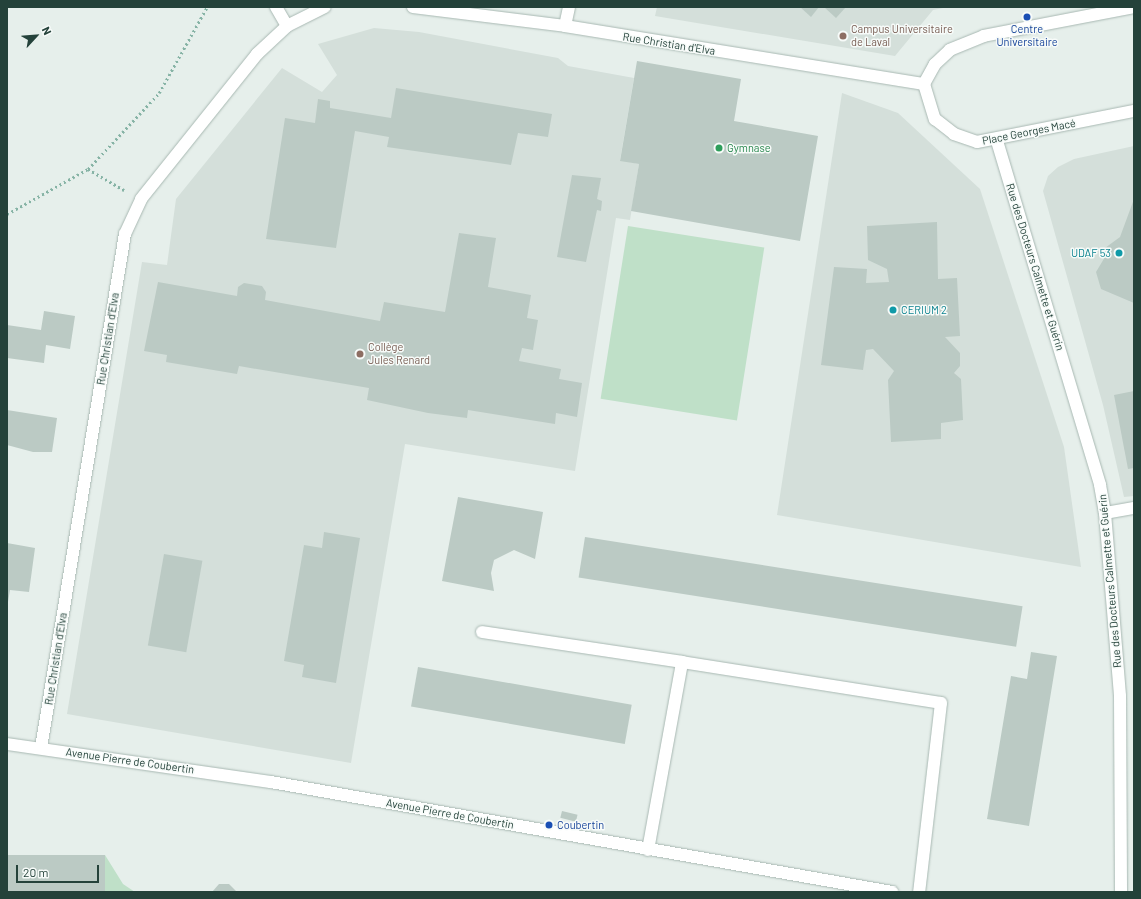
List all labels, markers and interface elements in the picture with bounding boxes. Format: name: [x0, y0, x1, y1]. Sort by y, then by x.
marker: Centre Universitaire: [1022, 12, 1032, 22]
north arrow: [16, 16, 56, 56]
place label: Campus Universitaire de Laval: [851, 23, 953, 49]
place label: Centre Universitaire: [996, 23, 1058, 49]
text: N: [40, 24, 55, 37]
street label: Rue Christian d'Elva: [622, 30, 716, 58]
marker: Campus Universitaire de Laval: [838, 31, 848, 41]
street label: Place Georges Macé: [981, 116, 1077, 148]
place label: Gymnase: [727, 141, 771, 155]
marker: Gymnase: [714, 143, 724, 153]
street label: Rue des Docteurs Calmette et Guérin: [1003, 182, 1067, 352]
place label: UDAF 53: [1071, 246, 1111, 260]
marker: UDAF 53: [1114, 248, 1124, 258]
street label: Rue Christian d'Elva: [94, 292, 122, 386]
place label: CERIUM 2: [901, 303, 947, 317]
marker: CERIUM 2: [888, 305, 898, 315]
place label: Collège Jules Renard: [368, 341, 430, 367]
marker: Collège Jules Renard: [355, 349, 365, 359]
street label: Rue des Docteurs Calmette et Guérin: [1096, 494, 1124, 668]
street label: Rue Christian d'Elva: [42, 612, 70, 706]
street label: Avenue Pierre de Coubertin: [65, 745, 195, 777]
street label: Avenue Pierre de Coubertin: [385, 796, 515, 832]
place label: Coubertin: [557, 818, 604, 832]
marker: Coubertin: [544, 820, 554, 830]
scale bar: [18, 857, 101, 883]
text: 20 m: [23, 865, 49, 879]

